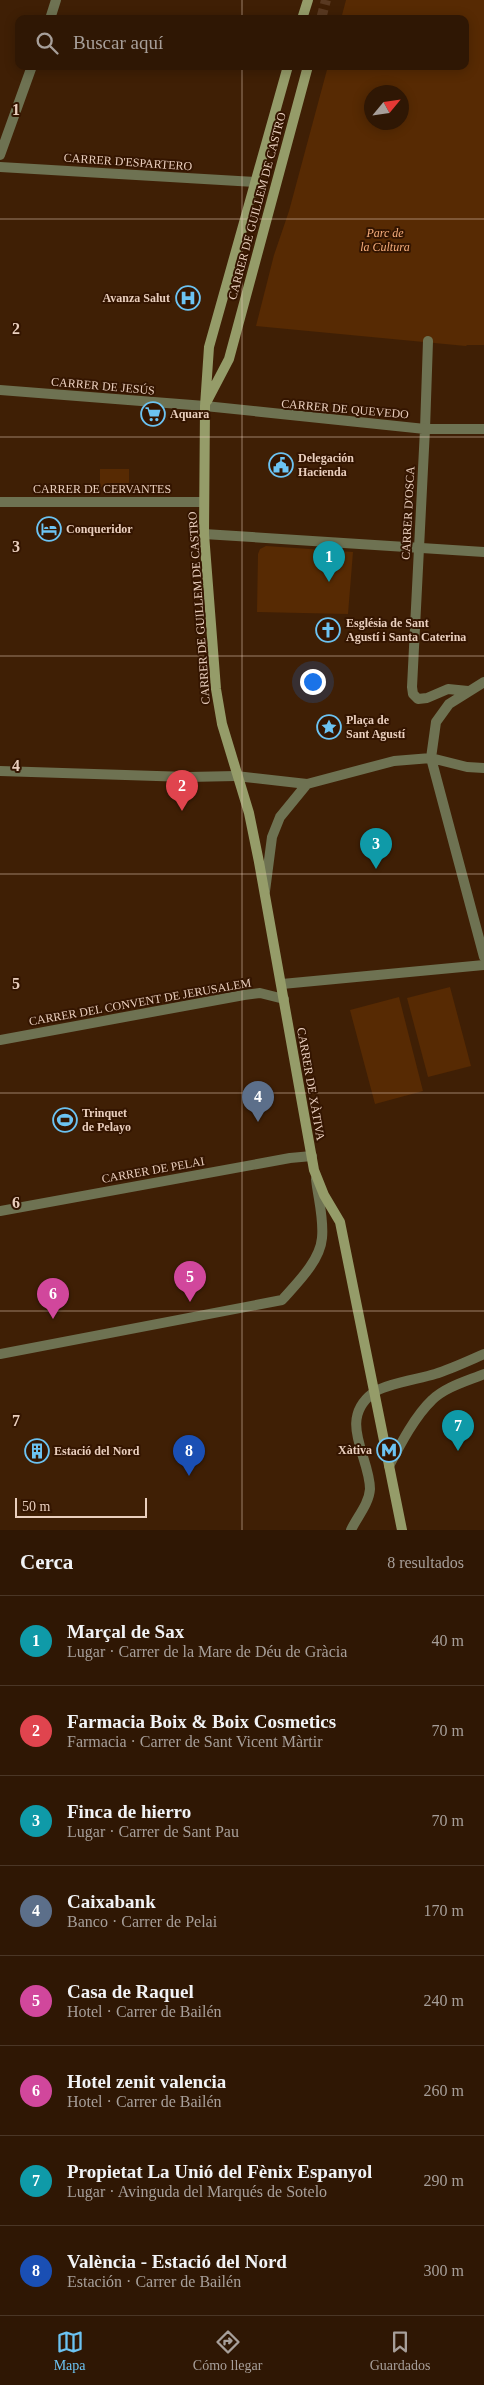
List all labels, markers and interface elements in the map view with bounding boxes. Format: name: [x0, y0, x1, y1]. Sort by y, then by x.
search box: [15, 15, 469, 70]
icon: search: [33, 29, 61, 57]
text: Buscar aquí: [73, 32, 163, 53]
north arrow: [364, 85, 409, 130]
text: 1: [12, 101, 20, 118]
street label: CARRER DE GUILLEM DE CASTRO: [225, 110, 289, 301]
street label: CARRER D'ESPARTERO: [63, 151, 193, 173]
park label: Parc de la Cultura: [360, 226, 410, 254]
hospital icon: Avanza Salut: [175, 285, 201, 311]
place label: Avanza Salut: [103, 291, 170, 305]
text: 2: [12, 320, 20, 337]
street label: CARRER DE JESÚS: [51, 374, 155, 398]
street label: CARRER DE QUEVEDO: [281, 396, 410, 422]
supermarket icon: Aquara: [140, 401, 166, 427]
place label: Aquara: [170, 407, 209, 421]
place label: Delegación Hacienda: [298, 451, 354, 479]
public building icon: Delegación Hacienda: [268, 452, 294, 478]
street label: CARRER D'OSCA: [399, 465, 417, 560]
street label: CARRER DE CERVANTES: [33, 482, 171, 496]
street label: CARRER DE GUILLEM DE CASTRO: [185, 511, 213, 705]
hotel icon: Conqueridor: [36, 516, 62, 542]
place label: Conqueridor: [66, 522, 133, 536]
text: 3: [12, 538, 20, 555]
pin: 1: [313, 541, 345, 582]
place label: Església de Sant Agustí i Santa Caterina: [346, 616, 466, 644]
church icon: Església de Sant Agustí i Santa Caterina: [315, 617, 341, 643]
your location: [300, 669, 326, 695]
place label: Plaça de Sant Agustí: [346, 713, 406, 741]
place icon: Plaça de Sant Agustí: [316, 714, 342, 740]
text: 4: [12, 757, 20, 774]
pin: 2: [166, 770, 198, 811]
pin: 3: [360, 828, 392, 869]
text: 5: [12, 975, 20, 992]
street label: CARRER DEL CONVENT DE JERUSALEM: [28, 975, 252, 1028]
street label: CARRER DE XÀTIVA: [294, 1026, 328, 1142]
pin: 4: [242, 1081, 274, 1122]
place label: Trinquet de Pelayo: [82, 1106, 131, 1134]
sports icon: Trinquet de Pelayo: [52, 1107, 78, 1133]
street label: CARRER DE PELAI: [101, 1154, 205, 1186]
text: 6: [12, 1194, 20, 1211]
pin: 5: [174, 1261, 206, 1302]
pin: 6: [37, 1278, 69, 1319]
pin: 7: [442, 1410, 474, 1451]
text: 7: [12, 1412, 20, 1429]
pin: 8: [173, 1435, 205, 1476]
metro station icon: Xàtiva: [376, 1437, 402, 1463]
building icon: Estació del Nord: [24, 1438, 50, 1464]
place label: Xàtiva: [338, 1443, 372, 1457]
place label: Estació del Nord: [54, 1444, 140, 1458]
scale bar: [15, 1495, 148, 1518]
text: 50 m: [22, 1499, 50, 1514]
text: Cerca: [20, 1550, 73, 1574]
text: 8 resultados: [387, 1554, 464, 1571]
text: Marçal de Sax: [67, 1621, 184, 1642]
text: 1: [32, 1632, 40, 1649]
text: 40 m: [432, 1632, 464, 1649]
text: Lugar · Carrer de la Mare de Déu de Gràcia: [67, 1643, 347, 1660]
text: Farmacia Boix & Boix Cosmetics: [67, 1711, 336, 1732]
text: 2: [32, 1722, 40, 1739]
text: 70 m: [432, 1722, 464, 1739]
text: Farmacia · Carrer de Sant Vicent Màrtir: [67, 1733, 323, 1750]
text: Finca de hierro: [67, 1801, 191, 1822]
text: 3: [32, 1812, 40, 1829]
text: 70 m: [432, 1812, 464, 1829]
text: Lugar · Carrer de Sant Pau: [67, 1823, 239, 1840]
text: Caixabank: [67, 1891, 156, 1912]
text: 4: [32, 1902, 40, 1919]
text: 170 m: [424, 1902, 464, 1919]
text: Banco · Carrer de Pelai: [67, 1913, 217, 1930]
text: Casa de Raquel: [67, 1981, 194, 2002]
text: 5: [32, 1992, 40, 2009]
text: 240 m: [424, 1992, 464, 2009]
text: Hotel · Carrer de Bailén: [67, 2003, 222, 2020]
text: Hotel zenit valencia: [67, 2071, 226, 2092]
text: 6: [32, 2082, 40, 2099]
text: 260 m: [424, 2082, 464, 2099]
text: Hotel · Carrer de Bailén: [67, 2093, 222, 2110]
text: Propietat La Unió del Fènix Espanyol: [67, 2161, 372, 2182]
text: 7: [32, 2172, 40, 2189]
text: 290 m: [424, 2172, 464, 2189]
text: Lugar · Avinguda del Marqués de Sotelo: [67, 2183, 327, 2200]
text: València - Estació del Nord: [67, 2251, 287, 2272]
text: 8: [32, 2262, 40, 2279]
text: 300 m: [424, 2262, 464, 2279]
text: Estación · Carrer de Bailén: [67, 2273, 241, 2290]
tab: Mapa: [54, 2328, 86, 2374]
tab: Cómo llegar: [193, 2328, 262, 2374]
tab: Guardados: [370, 2328, 430, 2374]

